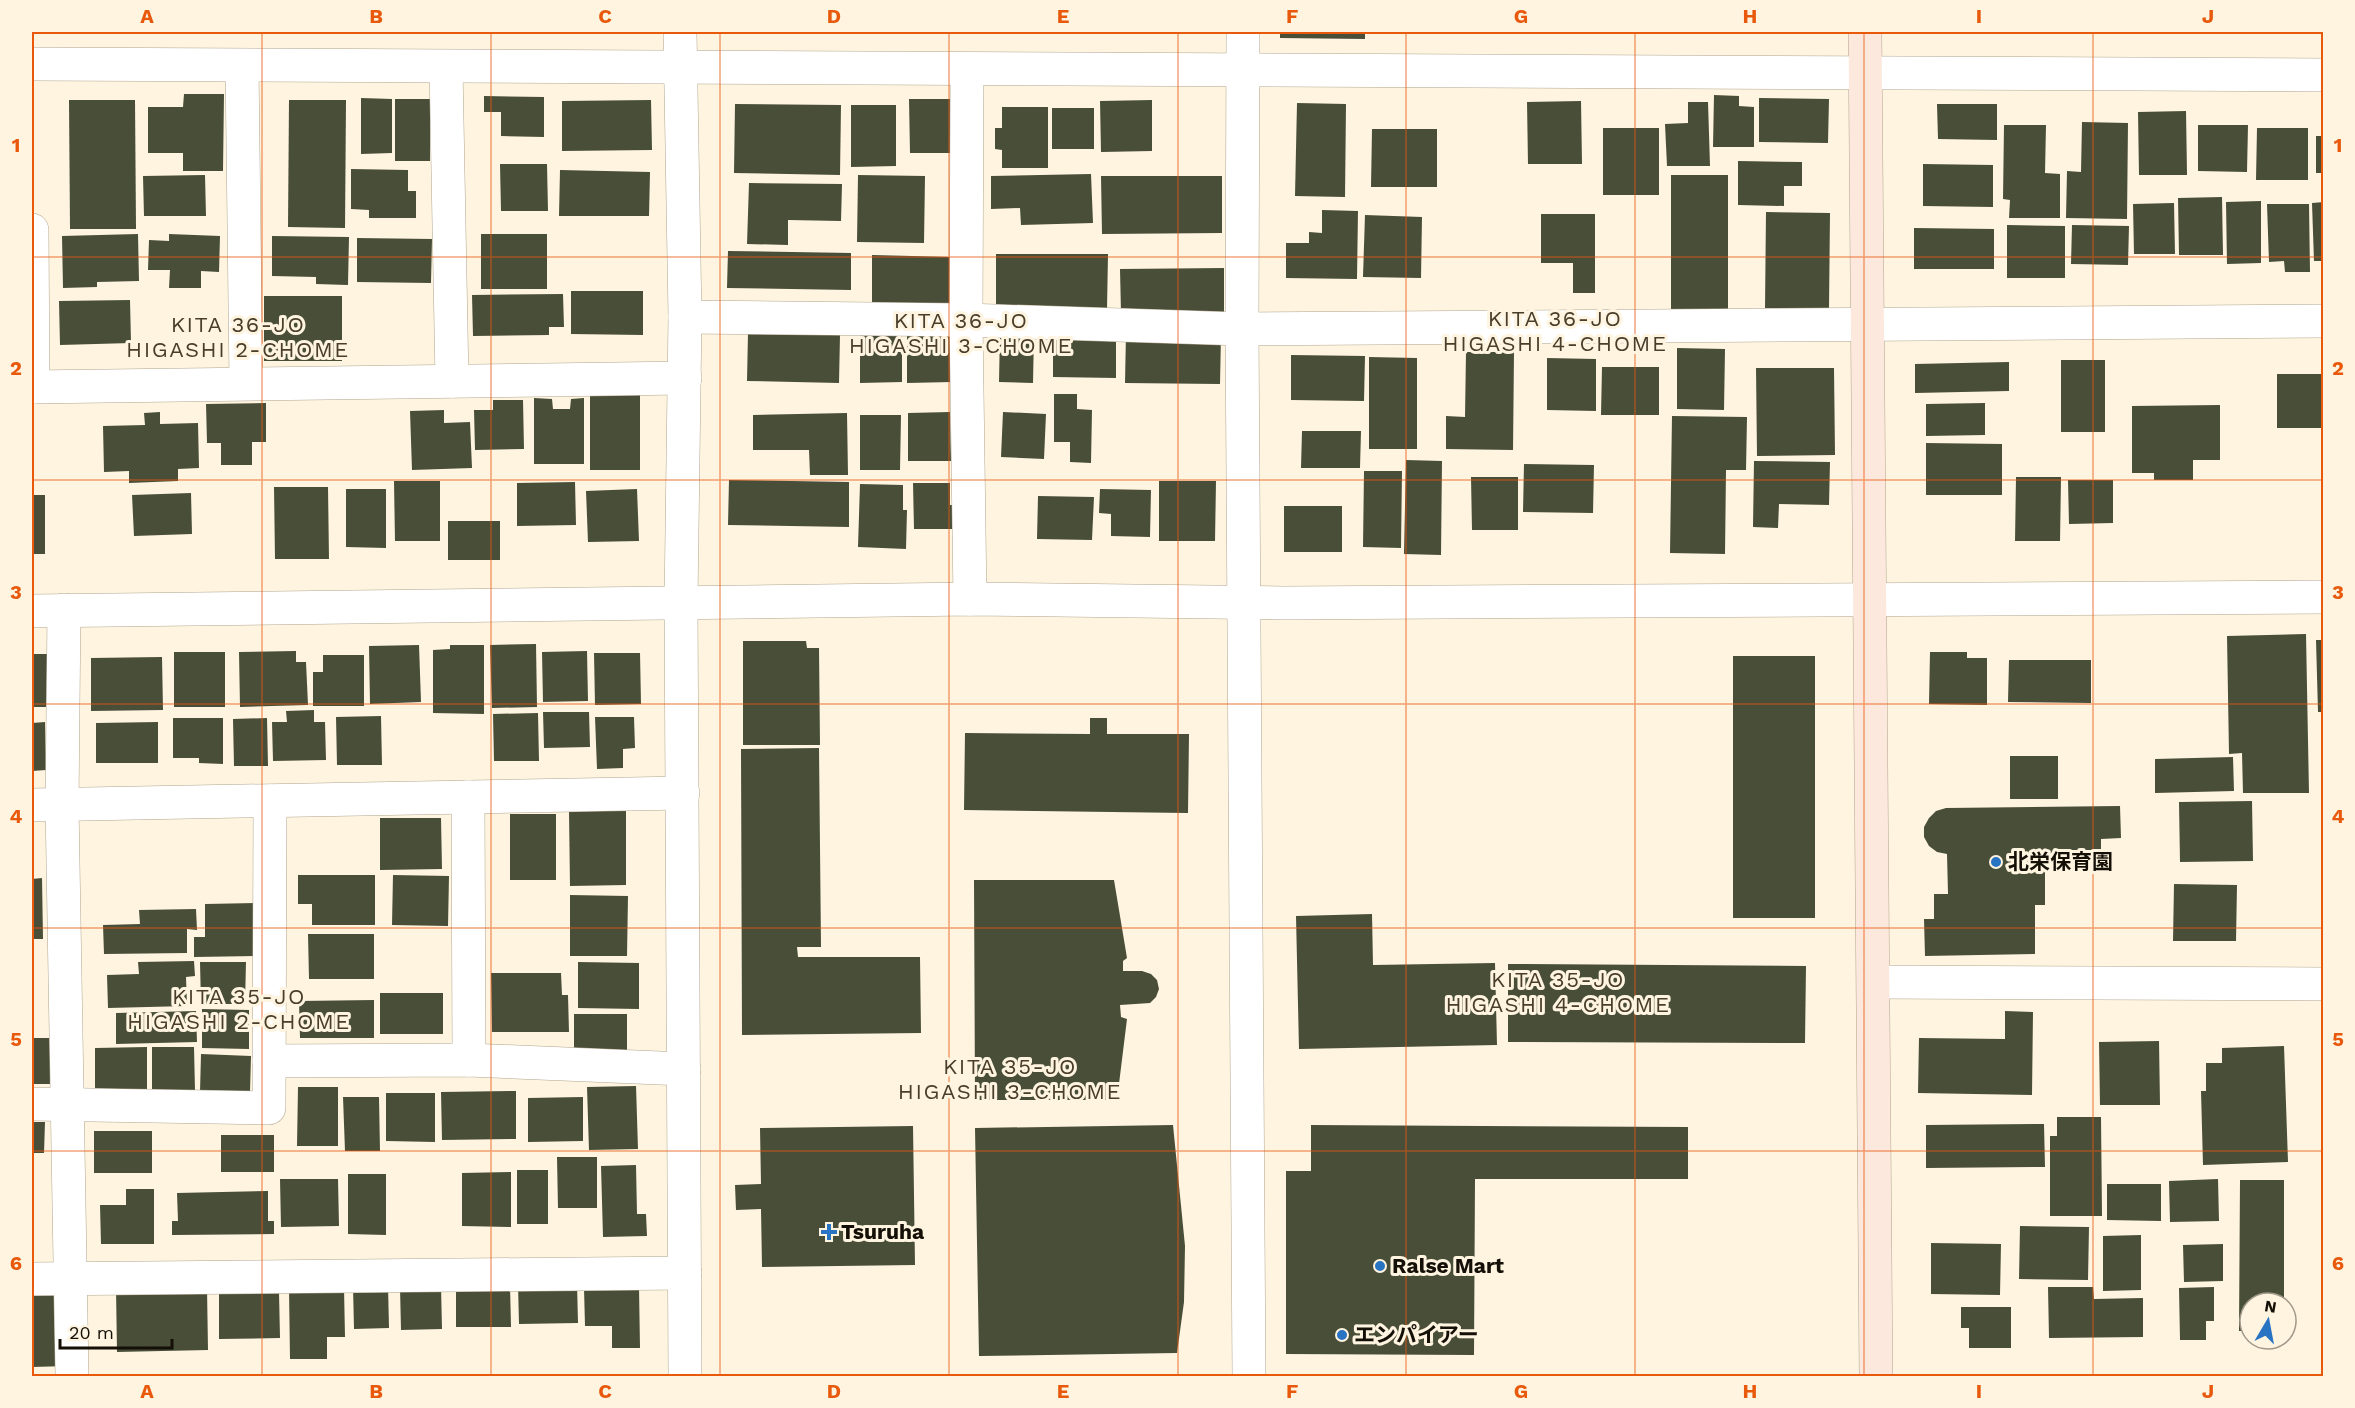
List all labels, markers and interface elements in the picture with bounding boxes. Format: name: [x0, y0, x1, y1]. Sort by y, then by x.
text: A: [140, 4, 154, 28]
text: B: [369, 4, 383, 28]
text: C: [598, 4, 612, 28]
text: D: [827, 4, 841, 28]
text: E: [1057, 4, 1069, 28]
text: F: [1286, 4, 1298, 28]
text: G: [1514, 4, 1528, 28]
text: H: [1743, 4, 1757, 28]
text: I: [1976, 4, 1982, 28]
text: J: [2202, 4, 2214, 28]
text: 1: [12, 133, 20, 157]
text: 1: [2334, 133, 2342, 157]
district label: KITA 36-JO HIGASHI 4-CHOME: [1443, 306, 1667, 356]
district label: KITA 36-JO HIGASHI 3-CHOME: [849, 308, 1073, 358]
district label: KITA 36-JO HIGASHI 2-CHOME: [126, 312, 350, 362]
text: 2: [10, 356, 22, 380]
text: 2: [2332, 356, 2344, 380]
text: 3: [10, 580, 22, 604]
text: 3: [2332, 580, 2344, 604]
text: 4: [10, 804, 23, 828]
text: 4: [2332, 804, 2345, 828]
place label: 北栄保育園: [2008, 849, 2113, 874]
marker: 北栄保育園: [1989, 855, 2003, 869]
district label: KITA 35-JO HIGASHI 4-CHOME: [1446, 967, 1670, 1017]
district label: KITA 35-JO HIGASHI 2-CHOME: [127, 984, 351, 1034]
text: 5: [10, 1027, 22, 1051]
text: 5: [2332, 1027, 2344, 1051]
district label: KITA 35-JO HIGASHI 3-CHOME: [898, 1054, 1122, 1104]
place label: Tsuruha: [841, 1219, 925, 1244]
marker: Tsuruha: [822, 1225, 836, 1239]
text: 6: [10, 1251, 22, 1275]
text: 6: [2332, 1251, 2344, 1275]
place label: Ralse Mart: [1392, 1253, 1504, 1278]
marker: Ralse Mart: [1373, 1259, 1387, 1273]
north arrow: [2238, 1291, 2298, 1351]
text: N: [2263, 1296, 2278, 1317]
scale bar: [60, 1312, 172, 1350]
text: 20 m: [69, 1322, 114, 1343]
place label: エンパイアー: [1354, 1322, 1479, 1347]
marker: エンパイアー: [1335, 1328, 1349, 1342]
text: A: [140, 1379, 154, 1403]
text: B: [369, 1379, 383, 1403]
text: C: [598, 1379, 612, 1403]
text: D: [827, 1379, 841, 1403]
text: E: [1057, 1379, 1069, 1403]
text: F: [1286, 1379, 1298, 1403]
text: G: [1514, 1379, 1528, 1403]
text: H: [1743, 1379, 1757, 1403]
text: I: [1976, 1379, 1982, 1403]
text: J: [2202, 1379, 2214, 1403]

